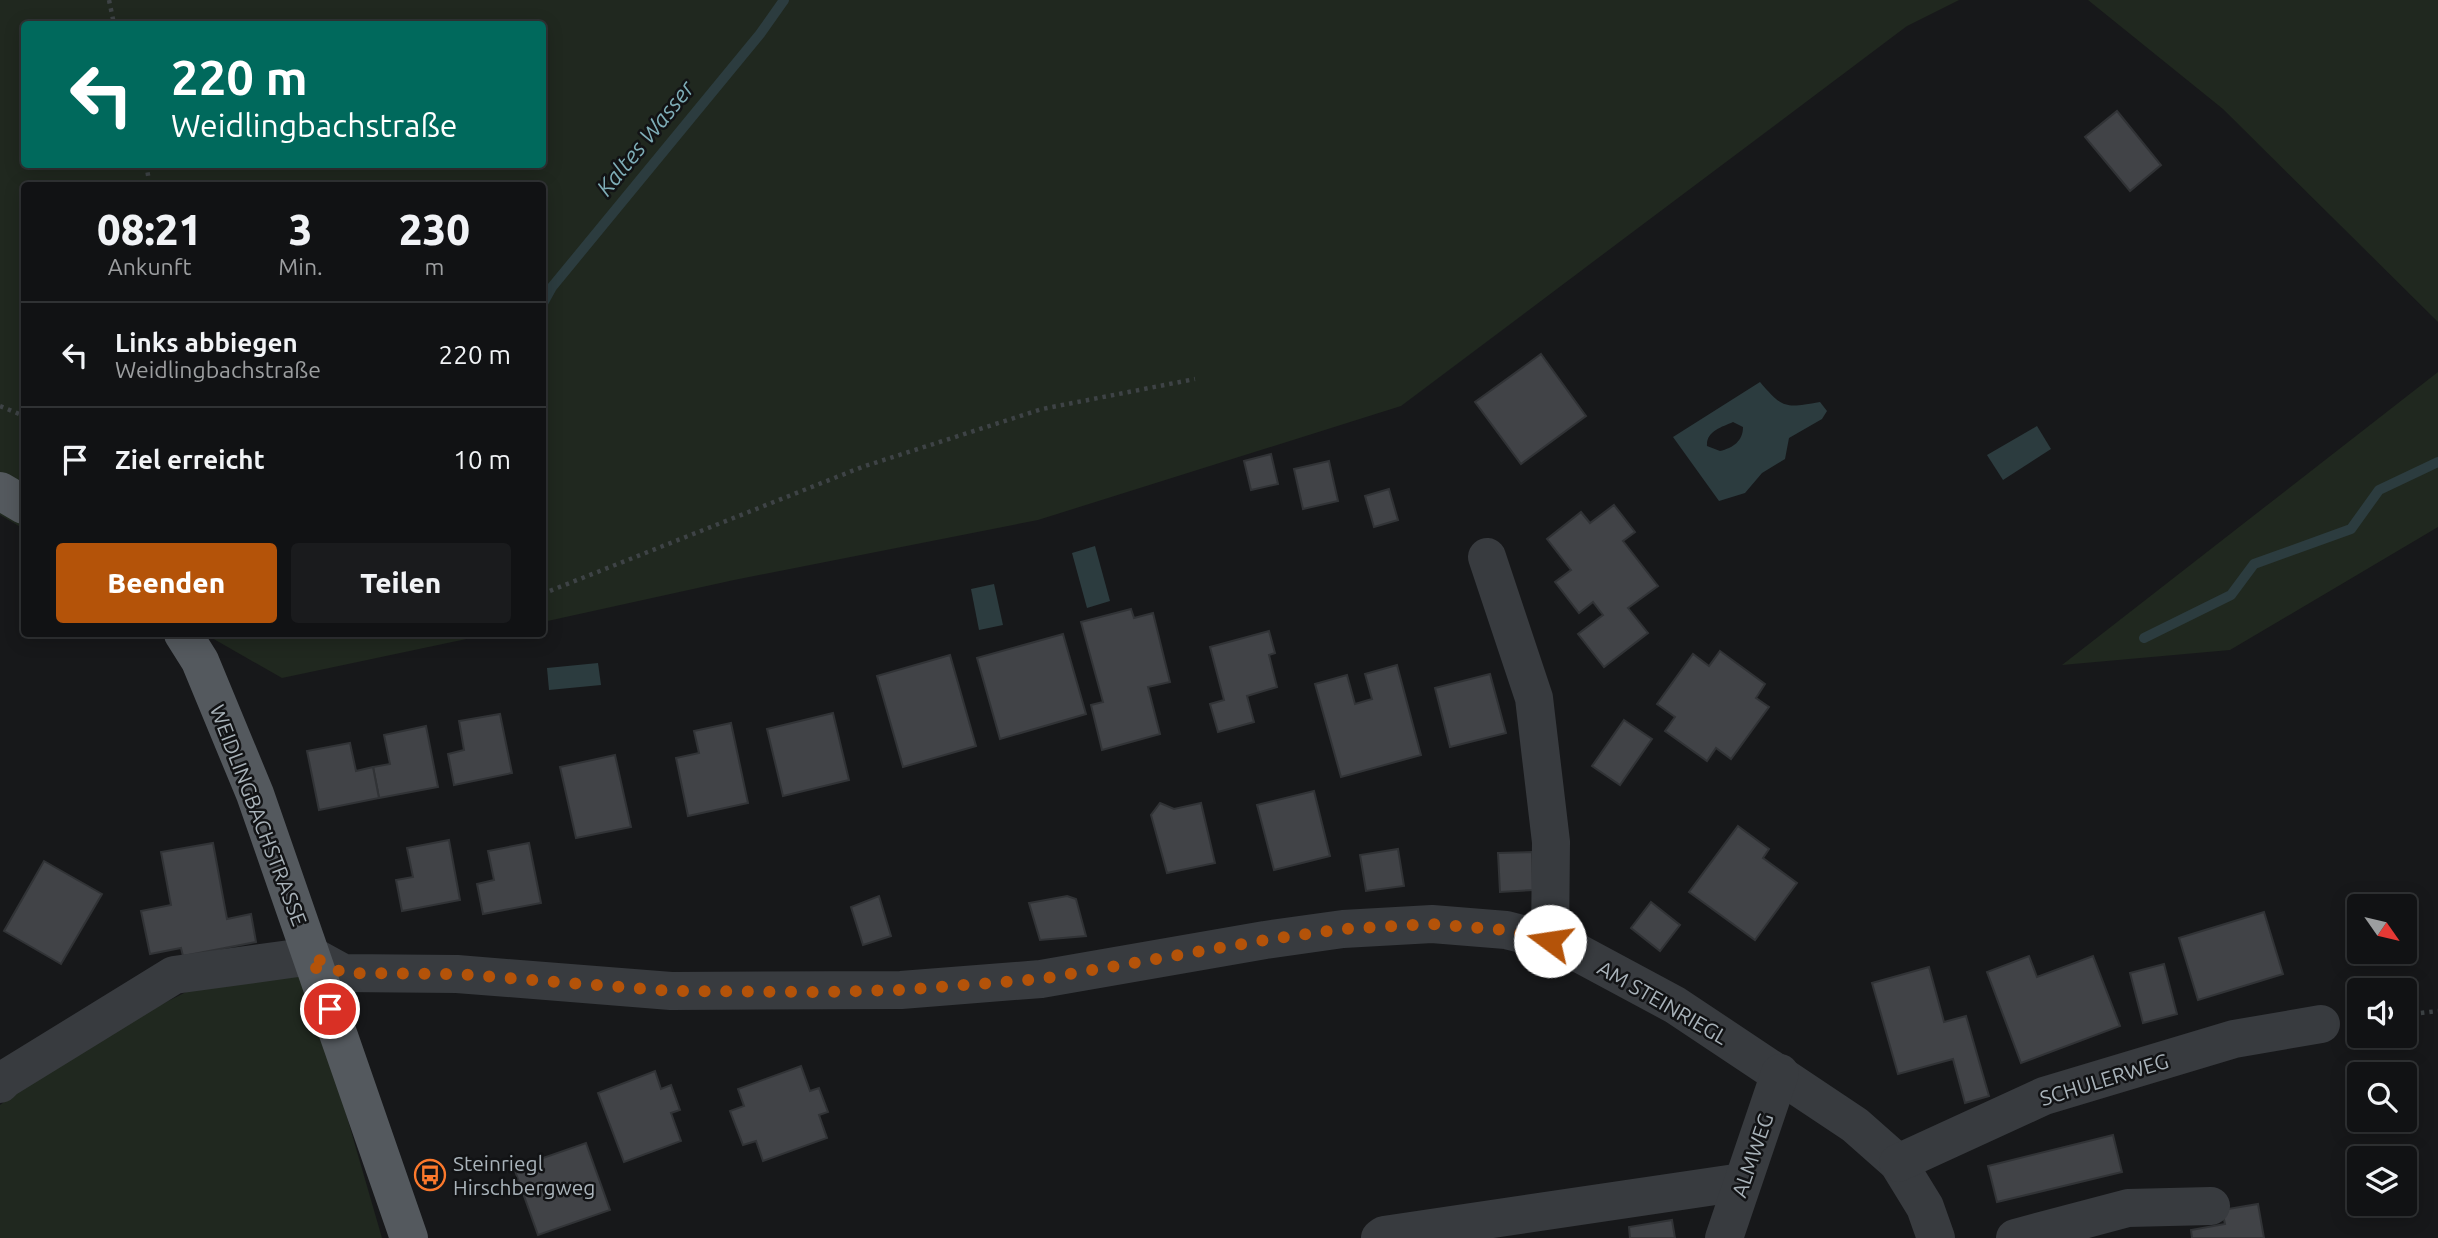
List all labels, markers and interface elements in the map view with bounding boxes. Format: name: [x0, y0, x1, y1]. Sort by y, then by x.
icon: left: [56, 49, 147, 140]
text: 220 m: [171, 49, 308, 104]
water label: Kaltes Wasser: [591, 75, 699, 200]
text: Weidlingbachstraße: [171, 107, 457, 143]
text: 08:21: [97, 206, 202, 253]
text: 3: [289, 206, 312, 253]
text: 230: [399, 206, 470, 253]
text: Ankunft: [108, 254, 192, 279]
text: Min.: [278, 254, 323, 279]
text: m: [424, 254, 444, 279]
text: Links abbiegen: [115, 328, 298, 357]
icon: left: [56, 336, 94, 374]
text: 220 m: [439, 340, 511, 369]
text: Weidlingbachstraße: [115, 357, 321, 382]
icon: arrive: [56, 441, 94, 479]
text: Ziel erreicht: [115, 445, 265, 474]
text: 10 m: [453, 445, 511, 474]
button: Beenden: [56, 543, 277, 623]
button: Teilen: [291, 543, 511, 623]
street label: WEIDLINGBACHSTRASSE: [206, 701, 312, 929]
north arrow: [2347, 894, 2417, 964]
map controls: [2347, 894, 2417, 1216]
position arrow: [1513, 904, 1587, 978]
street label: AM STEINRIEGL: [1594, 955, 1733, 1049]
button: sound: [2347, 978, 2417, 1048]
pin: [300, 979, 360, 1039]
icon: arrive: [311, 990, 349, 1028]
street label: SCHULERWEG: [2037, 1048, 2171, 1110]
button: search: [2347, 1062, 2417, 1132]
street label: ALMWEG: [1726, 1110, 1778, 1200]
button: layers: [2347, 1146, 2417, 1216]
place label: Steinriegl Hirschbergweg: [453, 1151, 595, 1199]
bus stop icon: Steinriegl Hirschbergweg: [413, 1158, 447, 1192]

